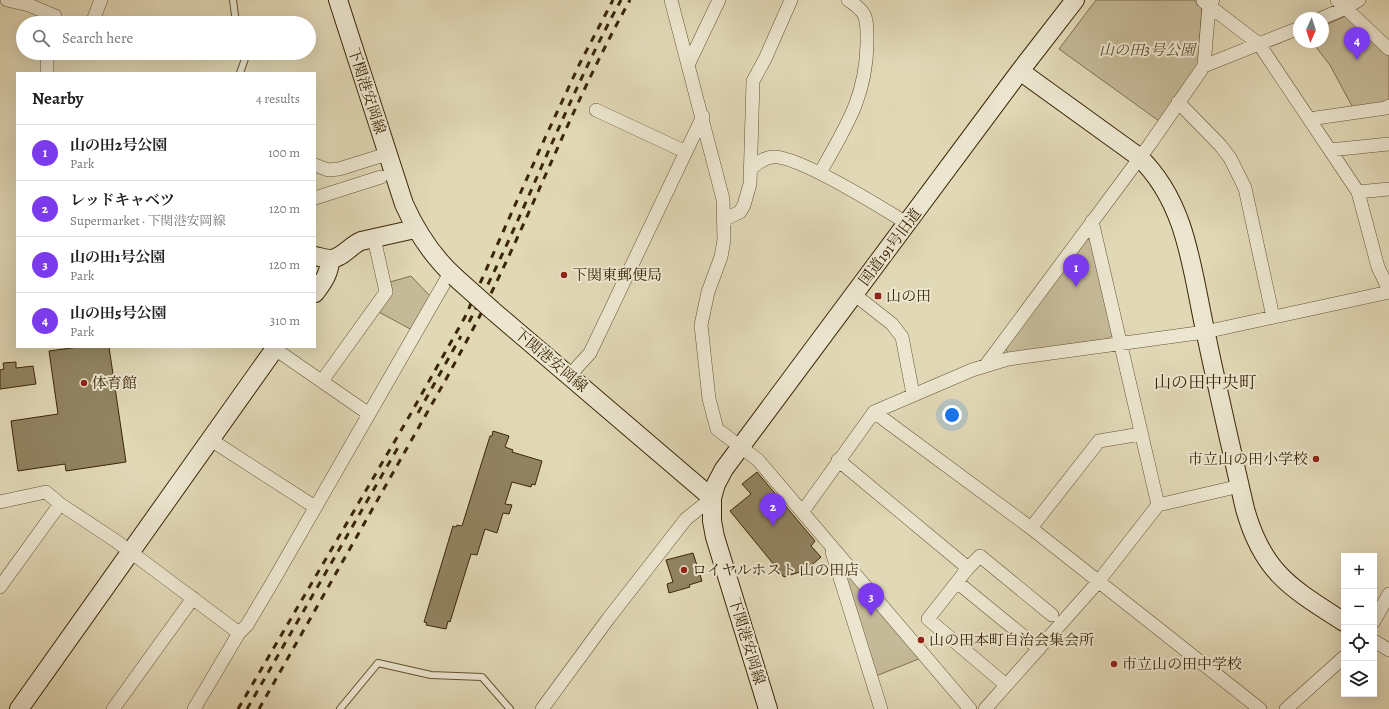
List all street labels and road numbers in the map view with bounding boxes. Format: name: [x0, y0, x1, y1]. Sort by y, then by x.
street label: 下関港安岡線: [344, 45, 390, 137]
street label: 国道191号旧道: [854, 204, 926, 290]
street label: 下関港安岡線: [510, 323, 592, 397]
street label: 下関港安岡線: [724, 595, 770, 687]

